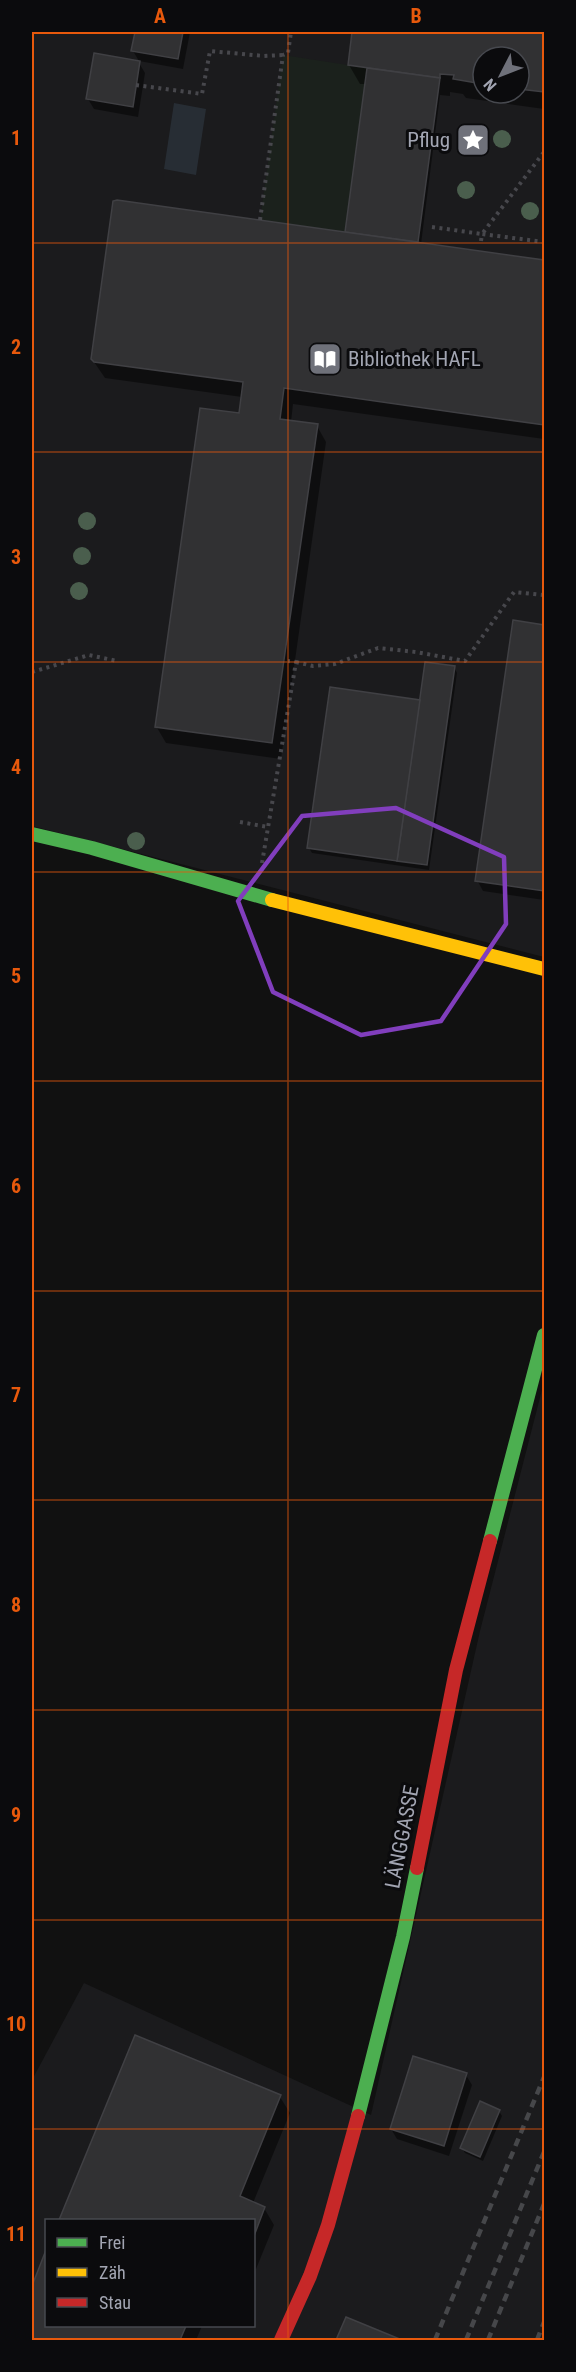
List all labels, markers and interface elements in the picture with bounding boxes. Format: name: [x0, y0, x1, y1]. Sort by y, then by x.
text: A: [154, 4, 166, 28]
text: B: [410, 4, 422, 28]
north arrow: [471, 45, 531, 105]
text: N: [480, 75, 501, 95]
place icon: Pflug: [455, 122, 491, 158]
text: 1: [11, 126, 21, 150]
place label: Pflug: [407, 128, 450, 152]
text: 2: [11, 335, 21, 359]
library icon: Bibliothek HAFL: [307, 341, 343, 377]
place label: Bibliothek HAFL: [348, 347, 481, 371]
text: 3: [11, 545, 21, 569]
text: 4: [11, 755, 21, 779]
text: 5: [11, 964, 21, 988]
text: 6: [11, 1174, 21, 1198]
text: 7: [11, 1383, 21, 1407]
text: 8: [11, 1593, 21, 1617]
street label: LÄNGGASSE: [380, 1783, 424, 1891]
text: 9: [11, 1803, 21, 1827]
text: 10: [6, 2012, 26, 2036]
legend: [45, 2219, 255, 2327]
text: 11: [6, 2222, 26, 2246]
text: Frei: [99, 2232, 125, 2253]
text: Zäh: [99, 2262, 126, 2283]
text: Stau: [99, 2292, 131, 2313]

